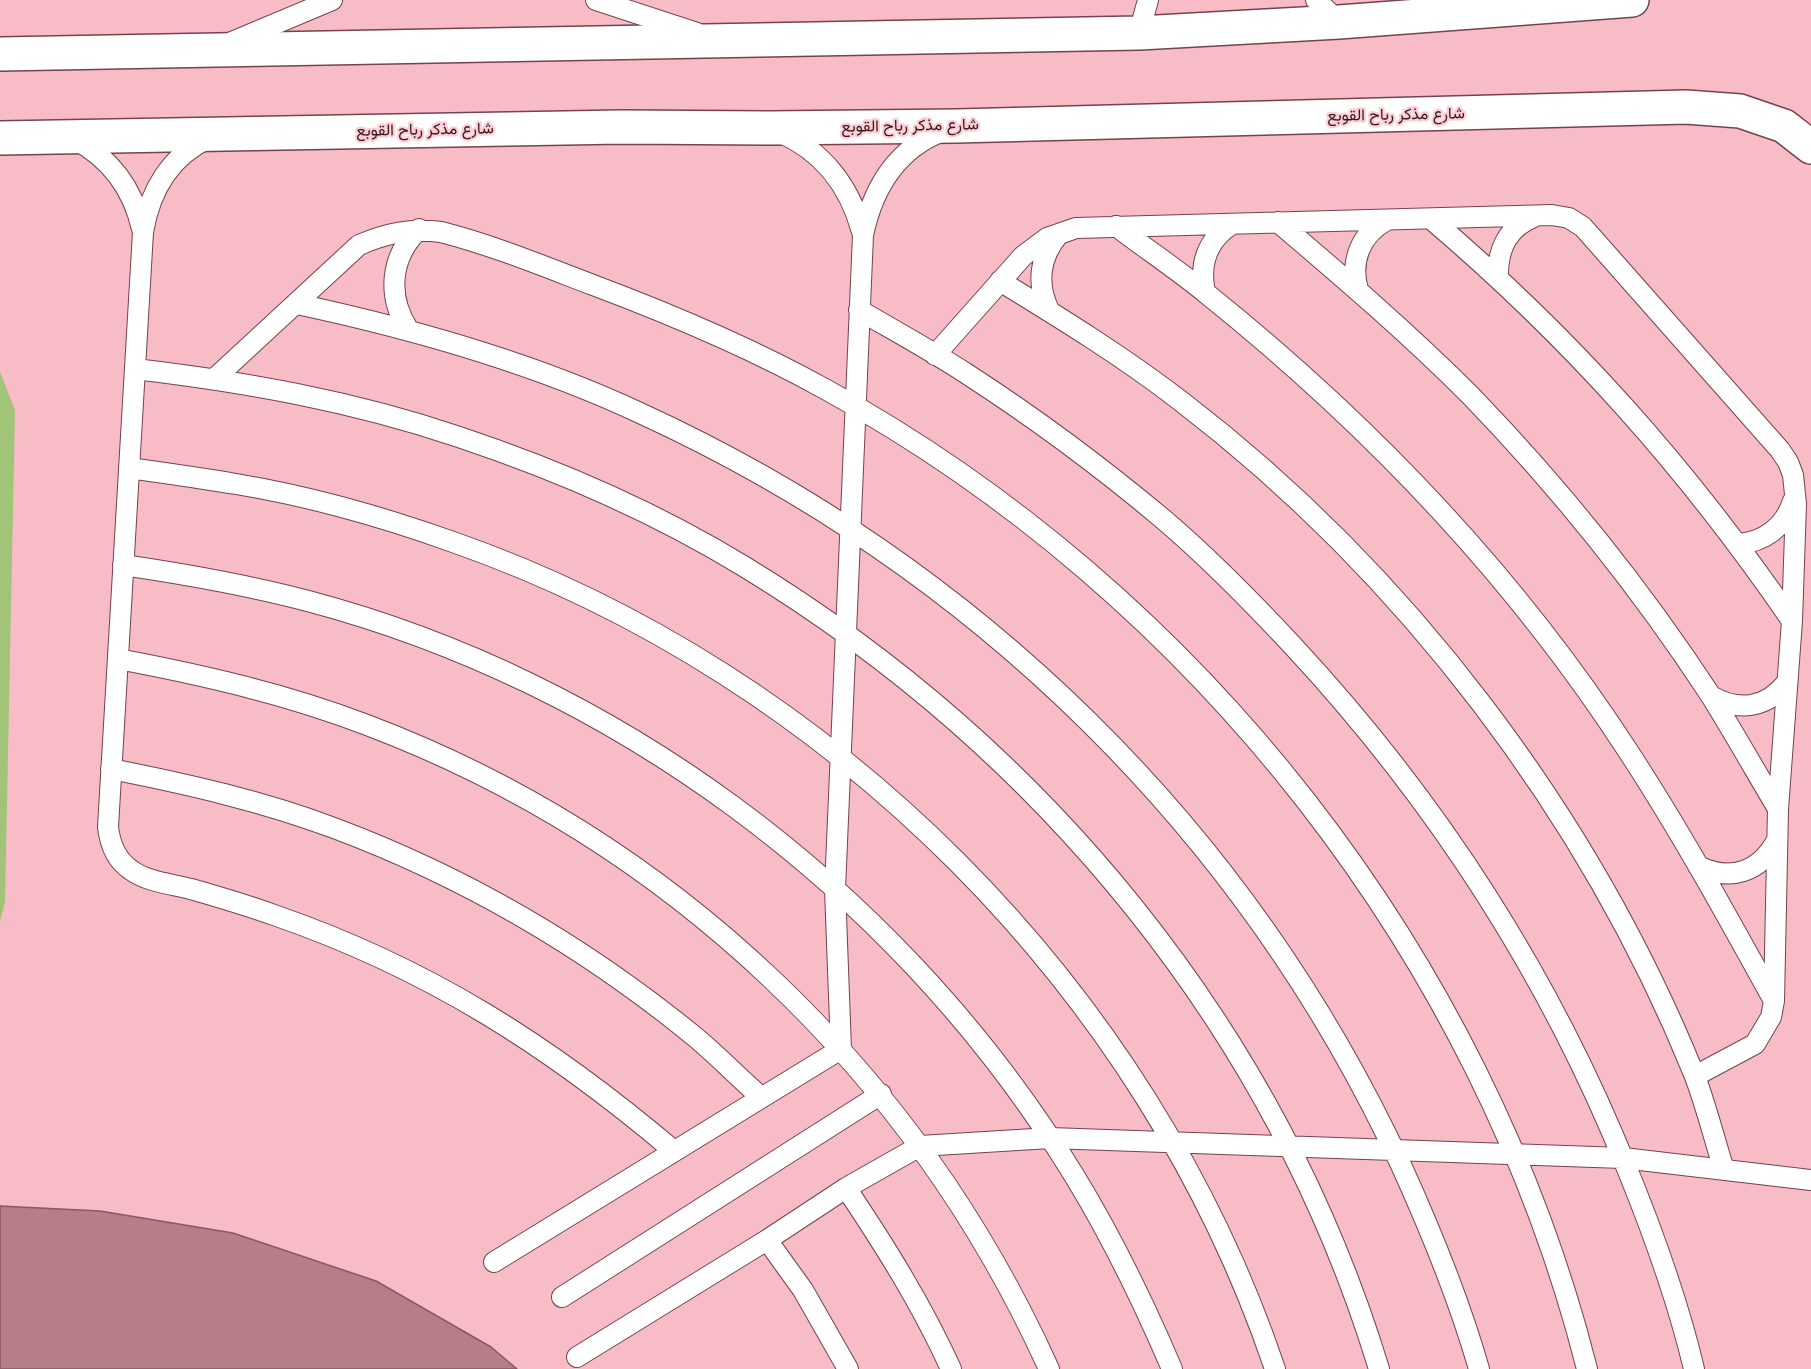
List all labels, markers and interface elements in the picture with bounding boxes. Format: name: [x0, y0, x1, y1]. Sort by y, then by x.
street label: شارع مذكر رباح القوبع: [1327, 104, 1465, 126]
street label: شارع مذكر رباح القوبع: [841, 115, 979, 137]
street label: شارع مذكر رباح القوبع: [356, 119, 494, 141]

